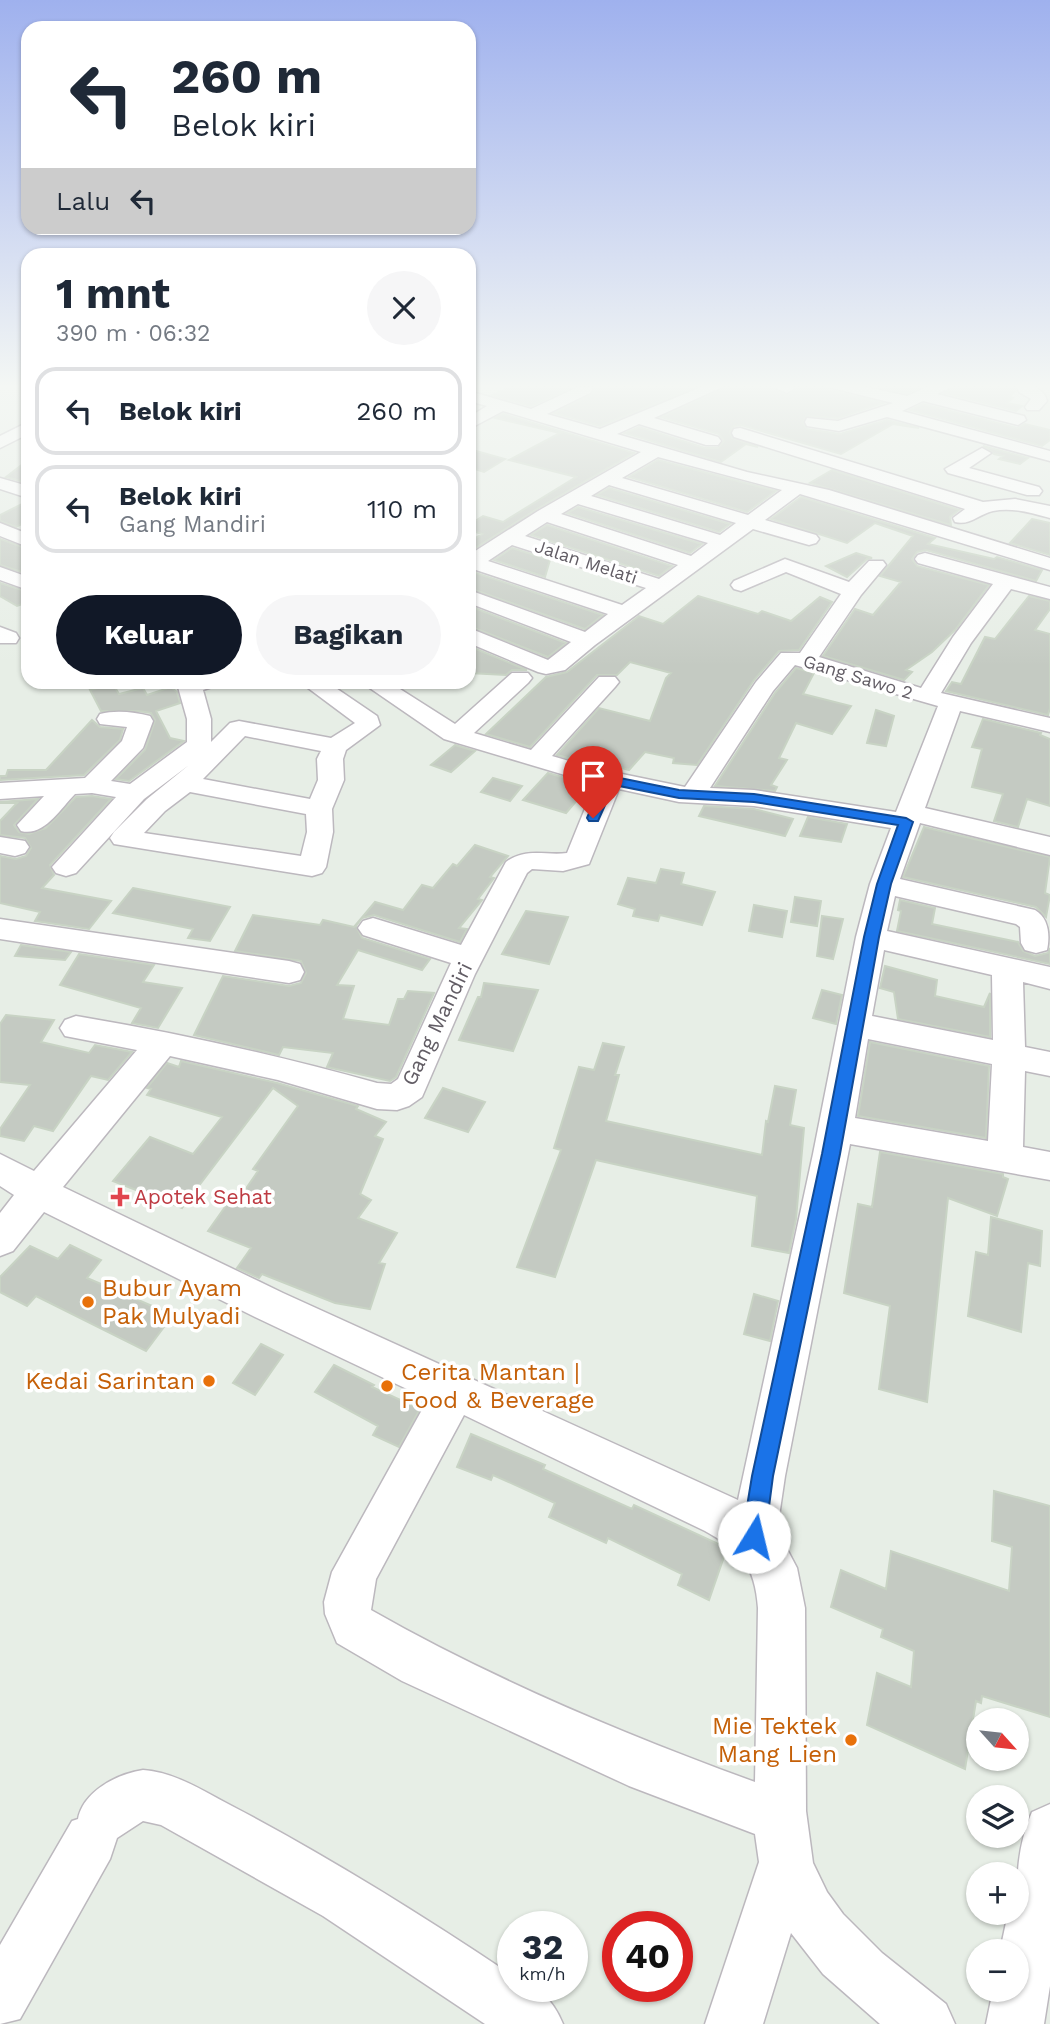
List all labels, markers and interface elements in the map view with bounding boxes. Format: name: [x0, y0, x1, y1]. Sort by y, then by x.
text: 260 m: [171, 47, 322, 105]
icon: left: [56, 49, 147, 140]
text: Belok kiri: [171, 106, 316, 144]
icon: left: [124, 182, 162, 220]
text: Lalu: [56, 186, 110, 216]
text: 1 mnt: [56, 269, 170, 318]
button: close: [367, 271, 441, 345]
text: 390 m · 06:32: [56, 320, 210, 347]
icon: left: [60, 392, 98, 430]
text: Belok kiri: [119, 396, 242, 426]
text: 260 m: [356, 396, 437, 426]
text: Belok kiri: [119, 481, 242, 511]
icon: left: [60, 490, 98, 528]
text: 110 m: [367, 494, 437, 524]
text: Gang Mandiri: [119, 511, 266, 538]
street label: Jalan Melati: [532, 535, 640, 588]
button: Keluar: [56, 595, 242, 675]
button: Bagikan: [256, 595, 441, 675]
street label: Gang Sawo 2: [801, 650, 916, 703]
pin: [563, 746, 623, 818]
icon: arrive: [574, 757, 612, 795]
street label: Gang Mandiri: [396, 958, 477, 1089]
place label: Apotek Sehat: [134, 1184, 272, 1209]
marker: Apotek Sehat: [112, 1189, 128, 1205]
place label: Bubur Ayam Pak Mulyadi: [102, 1274, 242, 1330]
marker: Bubur Ayam Pak Mulyadi: [80, 1294, 96, 1310]
place label: Cerita Mantan | Food & Beverage: [401, 1358, 595, 1414]
place label: Kedai Sarintan: [25, 1367, 195, 1395]
marker: Kedai Sarintan: [201, 1373, 217, 1389]
marker: Cerita Mantan | Food & Beverage: [379, 1378, 395, 1394]
position arrow: [717, 1500, 791, 1574]
north arrow: [966, 1708, 1029, 1771]
map controls: [966, 1708, 1029, 2002]
place label: Mie Tektek Mang Lien: [712, 1712, 837, 1768]
marker: Mie Tektek Mang Lien: [843, 1732, 859, 1748]
button: layers: [966, 1785, 1029, 1848]
button: +: [966, 1862, 1029, 1925]
speed limit sign: 40: [602, 1911, 693, 2002]
text: 32: [522, 1926, 563, 1968]
button: −: [966, 1939, 1029, 2002]
text: km/h: [519, 1963, 566, 1984]

